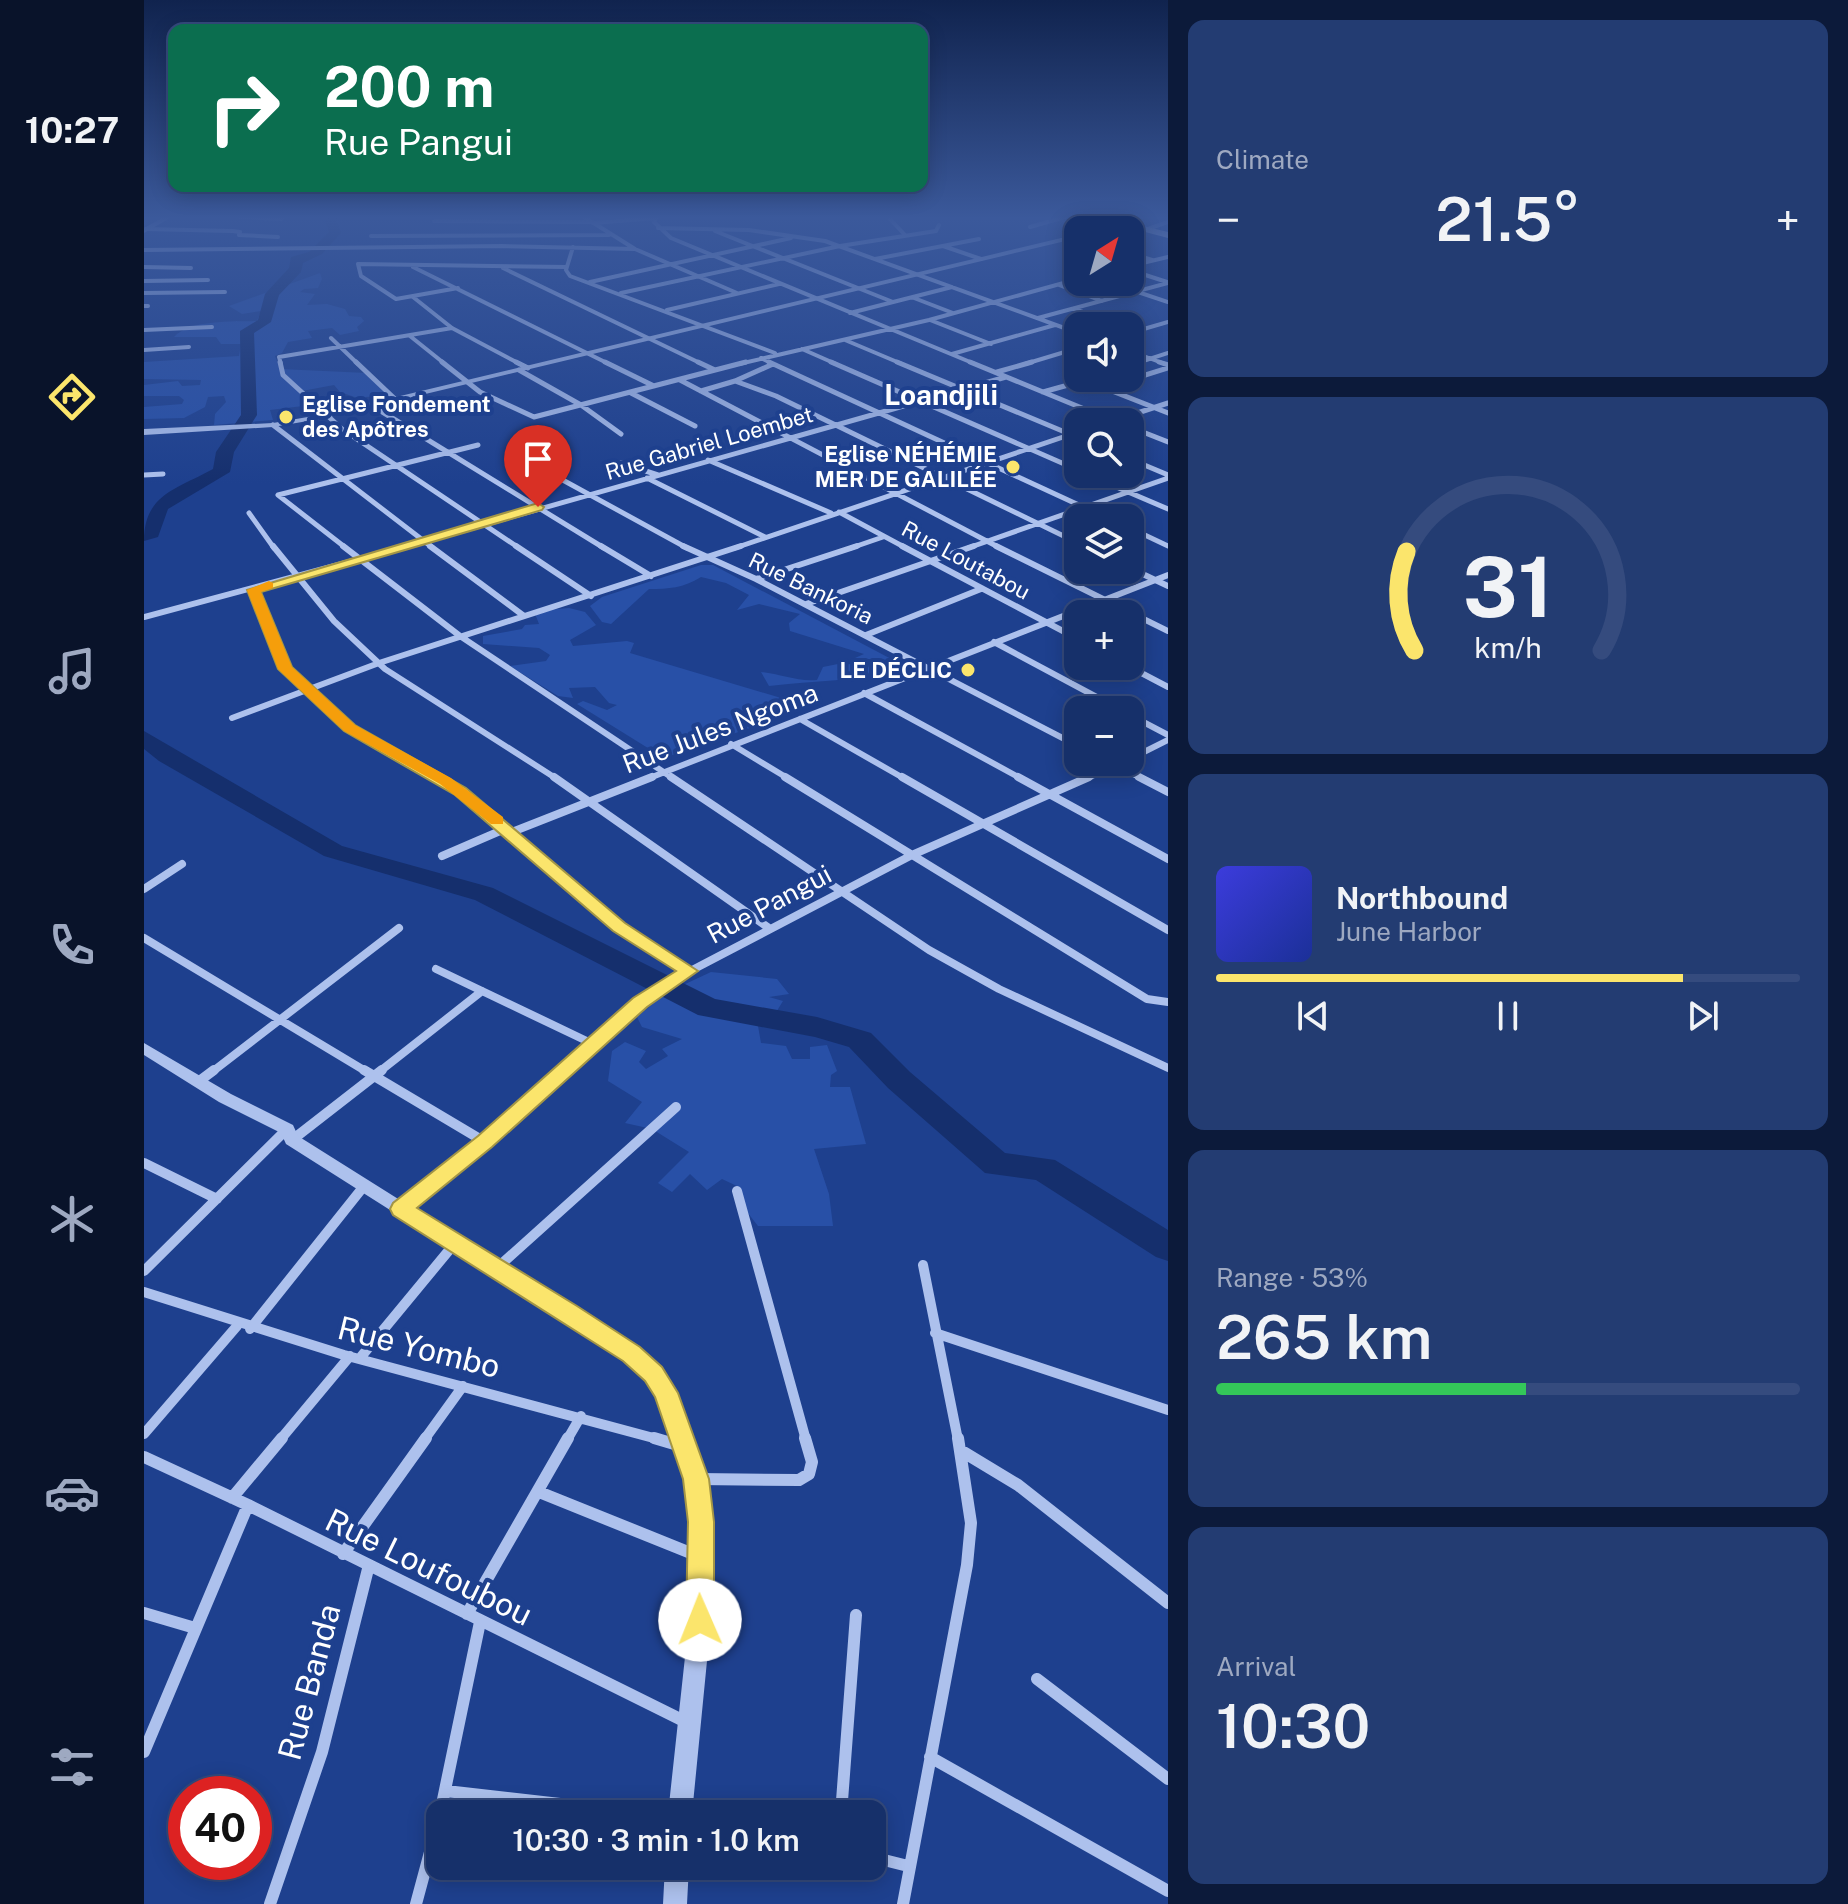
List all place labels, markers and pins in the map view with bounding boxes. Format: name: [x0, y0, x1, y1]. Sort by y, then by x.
place label: Eglise Fondement des Apôtres: [302, 391, 491, 442]
marker: Eglise Fondement des Apôtres: [277, 408, 295, 426]
pin: [504, 425, 572, 507]
place label: Eglise NÉHÉMIE MER DE GALILÉE: [815, 441, 997, 492]
marker: Eglise NÉHÉMIE MER DE GALILÉE: [1004, 458, 1022, 476]
place label: LE DÉCLIC: [840, 657, 952, 683]
marker: LE DÉCLIC: [959, 661, 977, 679]

